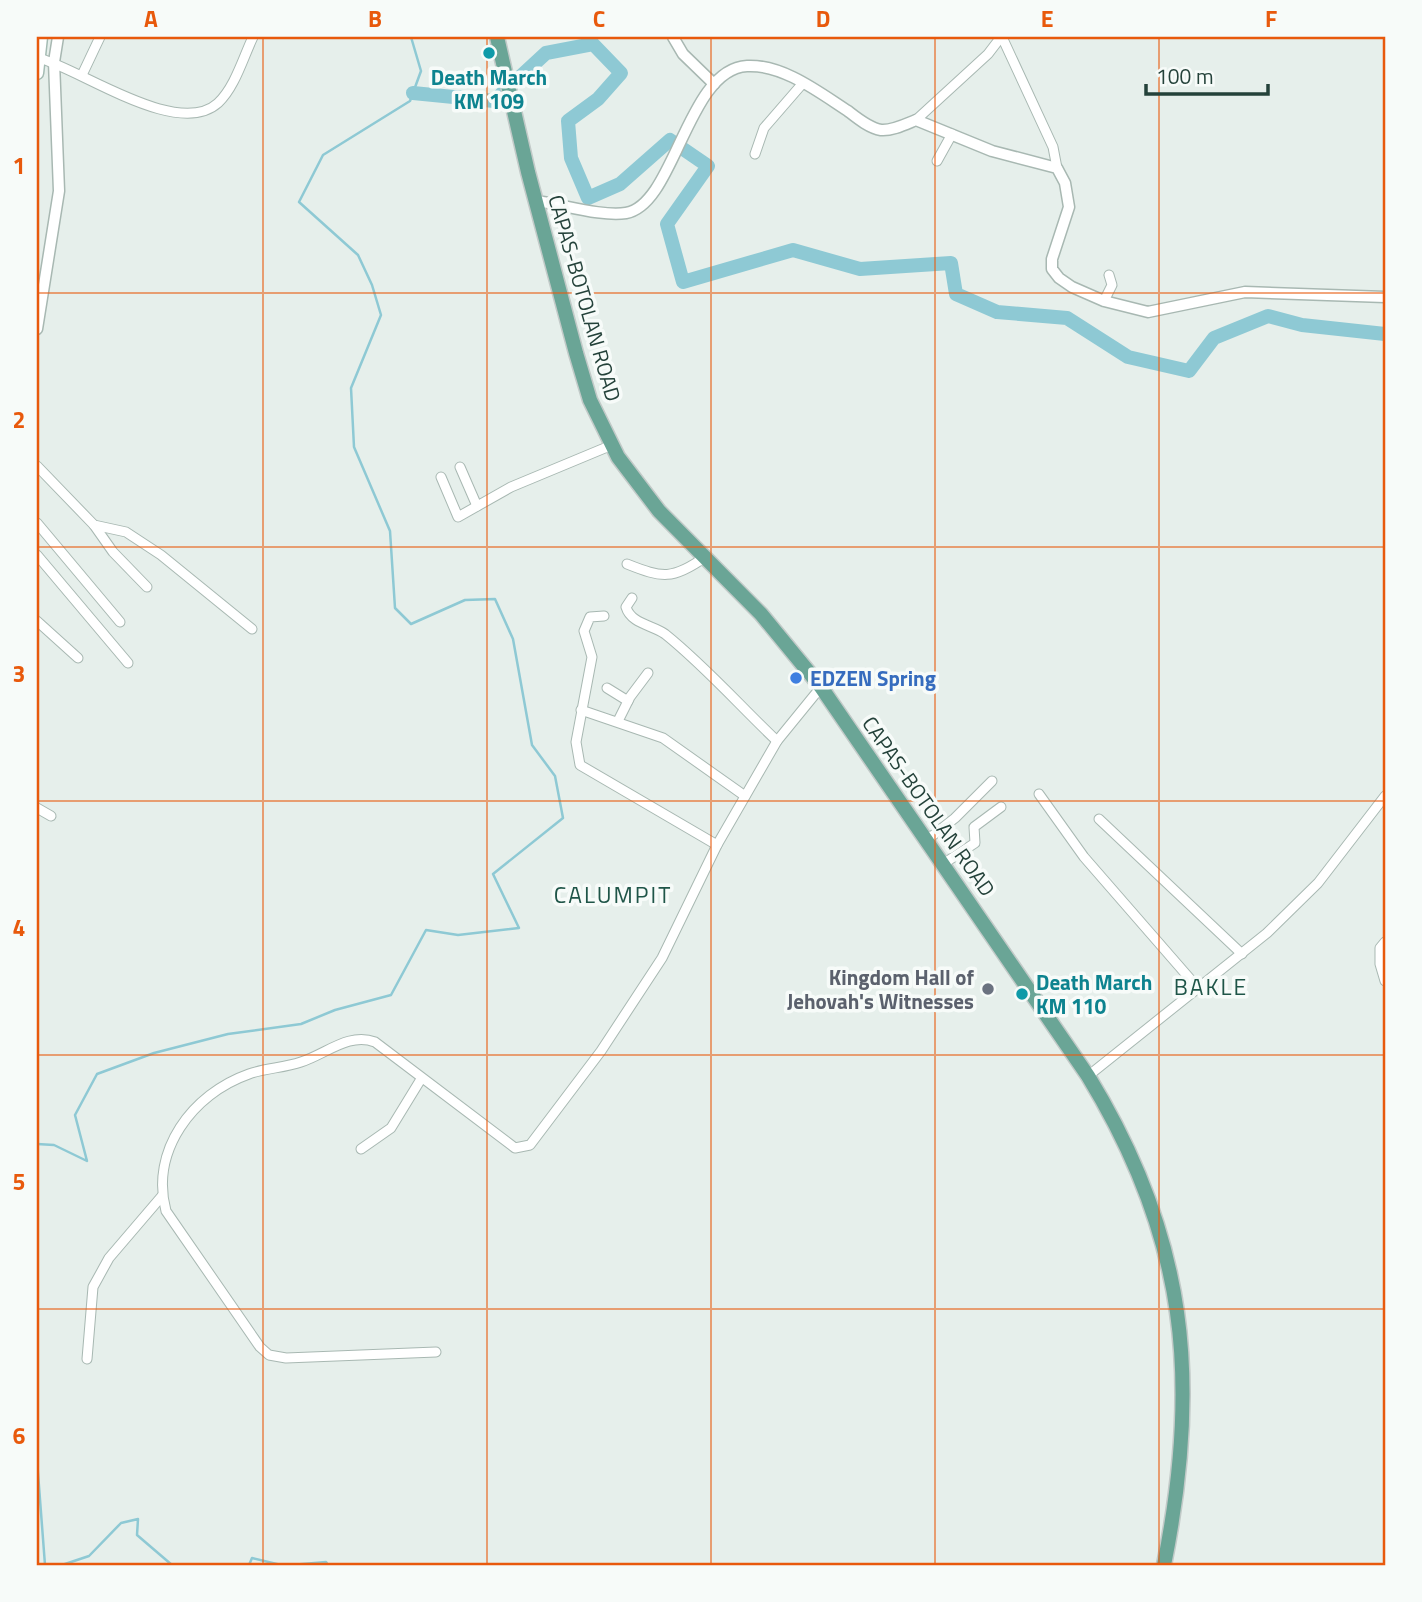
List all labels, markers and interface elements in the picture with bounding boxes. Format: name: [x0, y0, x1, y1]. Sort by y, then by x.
text: A: [144, 1, 158, 36]
text: B: [368, 1, 382, 36]
text: C: [593, 1, 605, 36]
text: D: [816, 1, 830, 36]
text: E: [1041, 1, 1053, 36]
text: F: [1265, 1, 1277, 36]
marker: Death March KM 109: [481, 45, 497, 61]
scale bar: [1146, 52, 1268, 96]
text: 100 m: [1156, 60, 1213, 92]
place label: Death March KM 109: [431, 61, 547, 117]
text: 1: [13, 148, 25, 183]
street label: CAPAS-BOTOLAN ROAD: [540, 191, 630, 405]
text: 2: [13, 402, 25, 437]
text: 3: [13, 656, 25, 691]
place label: EDZEN Spring: [810, 662, 936, 694]
marker: EDZEN Spring: [788, 670, 804, 686]
street label: CAPAS-BOTOLAN ROAD: [855, 709, 1003, 903]
district label: CALUMPIT: [554, 877, 672, 912]
text: 4: [13, 910, 25, 945]
place label: Kingdom Hall of Jehovah's Witnesses: [787, 961, 974, 1017]
place label: Death March KM 110: [1036, 966, 1152, 1022]
district label: BAKLE: [1174, 969, 1248, 1004]
marker: Kingdom Hall of Jehovah's Witnesses: [980, 981, 996, 997]
marker: Death March KM 110: [1014, 986, 1030, 1002]
text: 5: [13, 1164, 25, 1199]
text: 6: [13, 1418, 26, 1453]

